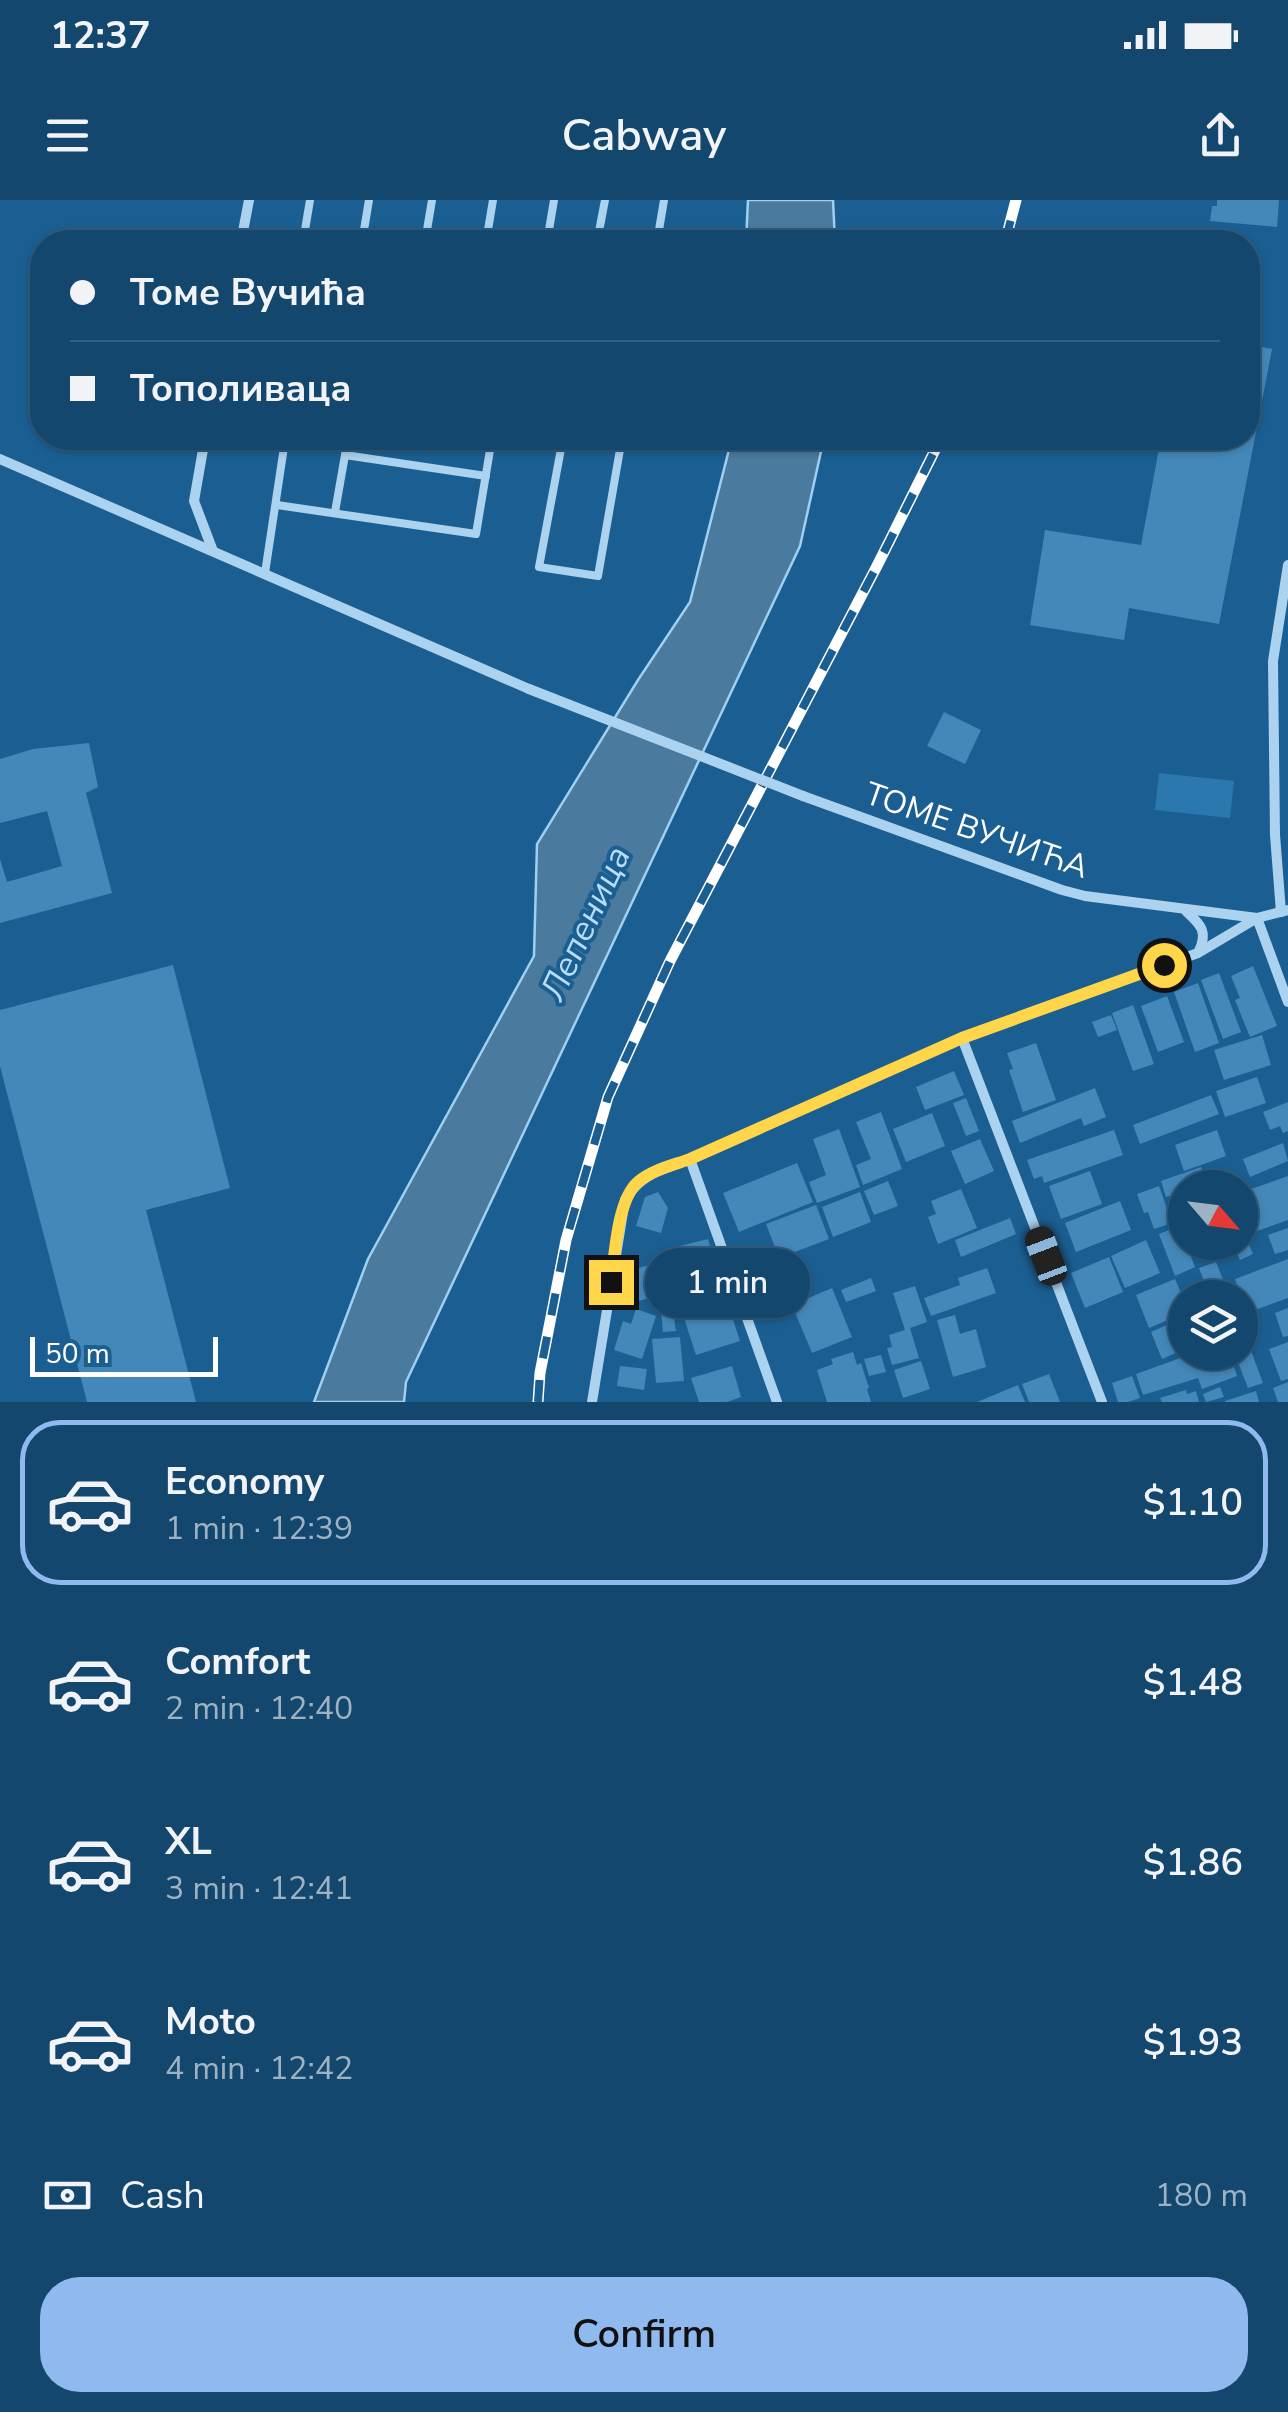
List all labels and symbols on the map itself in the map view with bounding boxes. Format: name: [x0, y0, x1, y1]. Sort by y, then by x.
street label: ТОМЕ ВУЧИЋА: [859, 772, 1094, 889]
water label: Лепеница: [529, 838, 642, 1009]
route start: [1142, 943, 1187, 988]
north arrow: [1168, 1170, 1258, 1260]
car: [1021, 1223, 1071, 1289]
callout: 1 min: [646, 1247, 811, 1317]
route end: [589, 1260, 634, 1305]
scale bar: [30, 1332, 218, 1376]

